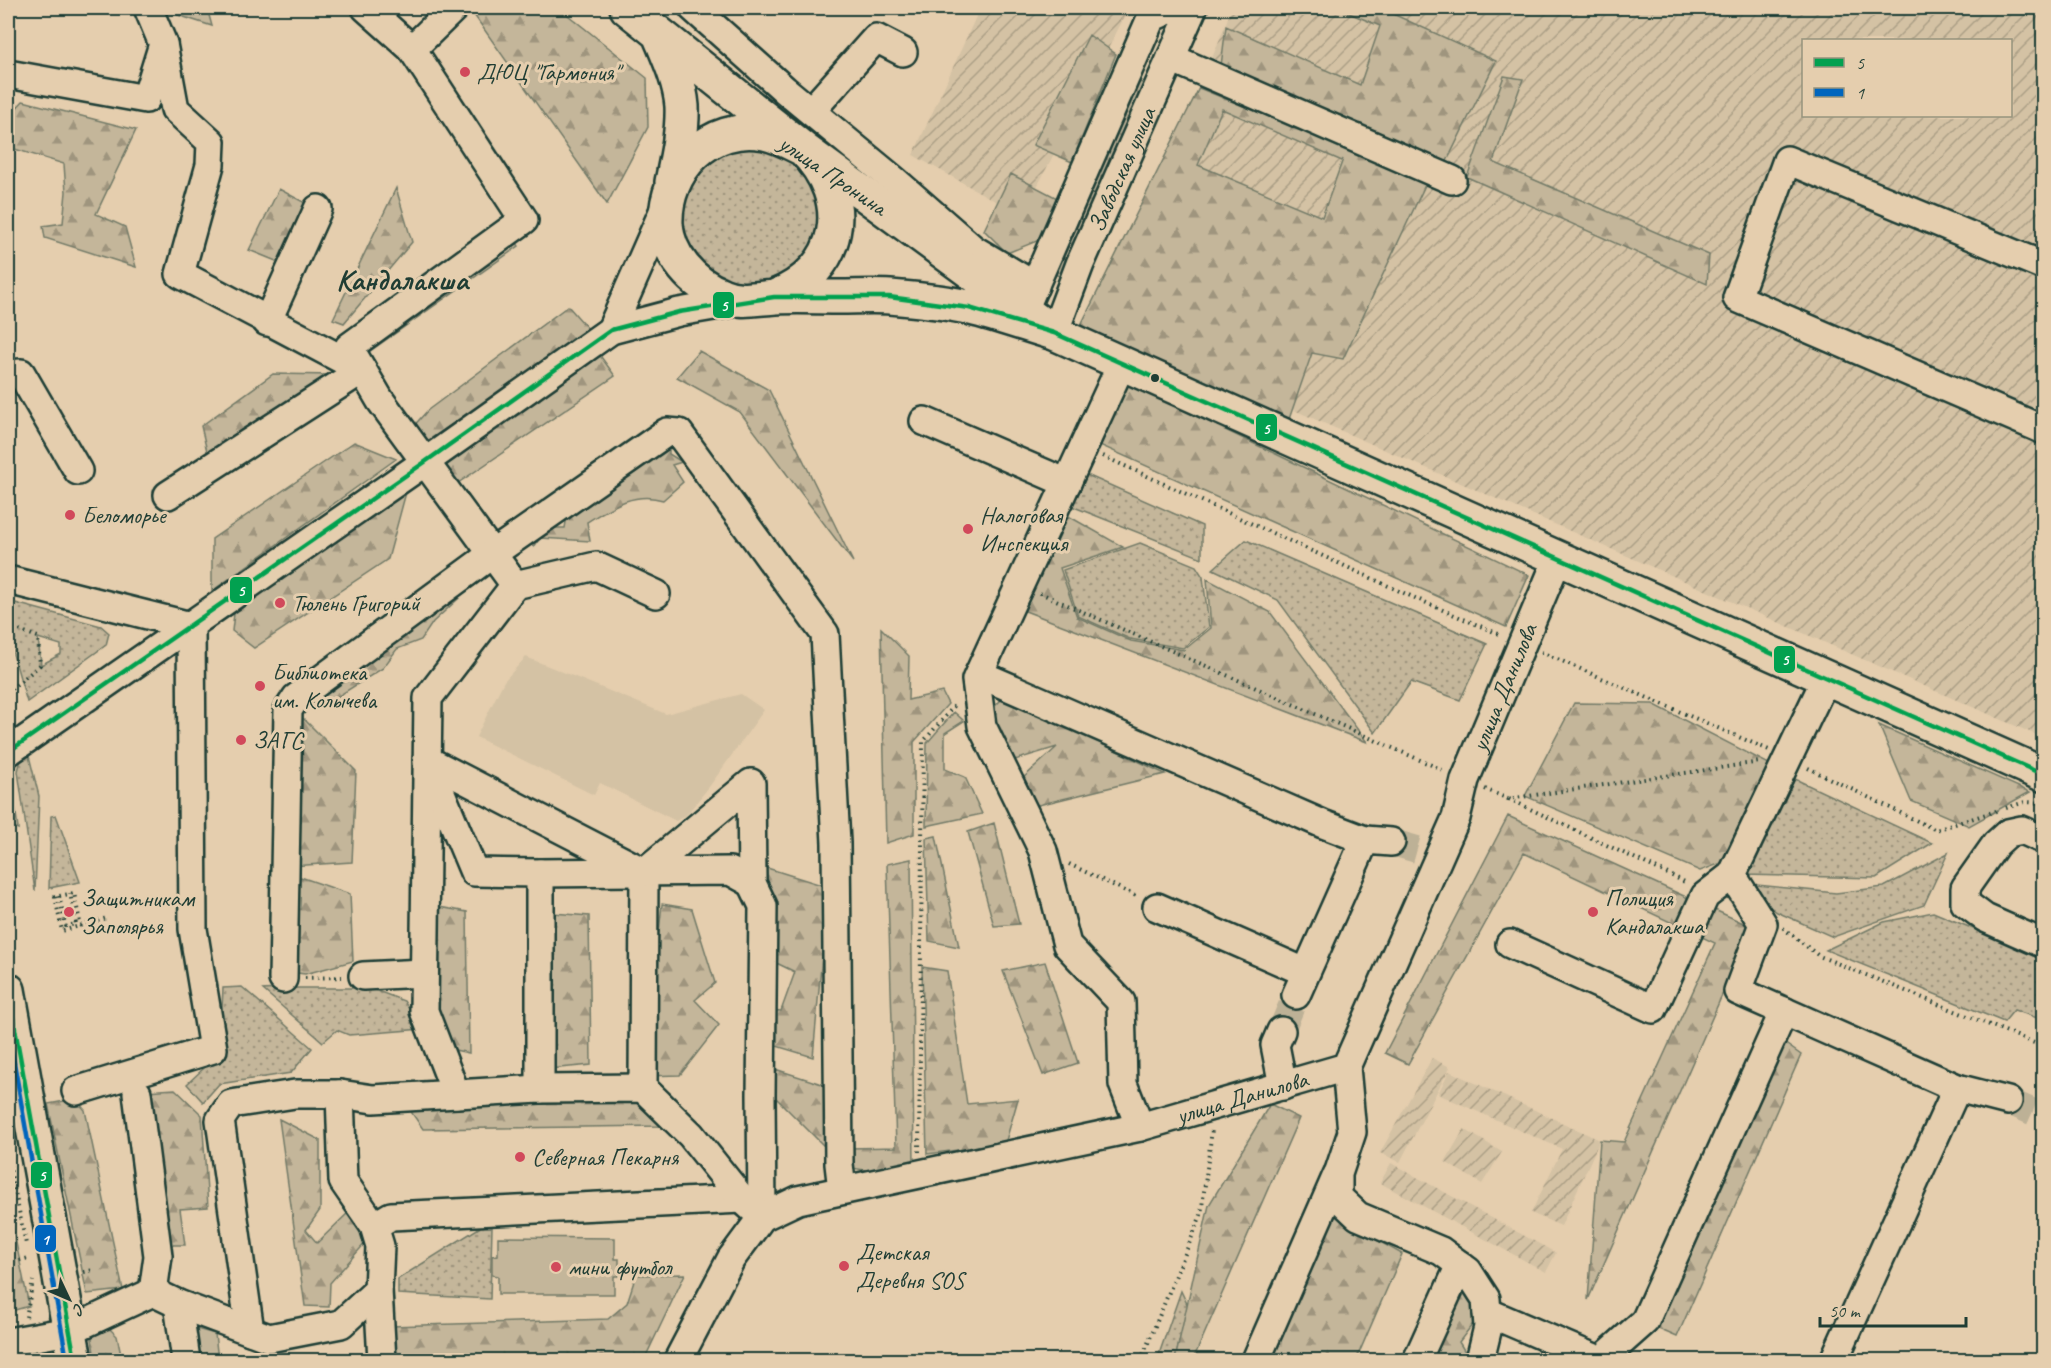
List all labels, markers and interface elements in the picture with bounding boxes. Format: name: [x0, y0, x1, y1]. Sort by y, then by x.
legend: [1802, 39, 2012, 117]
text: 5: [1856, 52, 1865, 74]
place label: ДЮЦ "Гармония": [477, 57, 625, 87]
marker: ДЮЦ "Гармония": [458, 65, 472, 79]
text: 1: [1856, 82, 1865, 104]
street label: Заводская улица: [1081, 101, 1163, 236]
street label: улица Пронина: [772, 127, 895, 223]
district label: Кандалакша: [336, 261, 470, 299]
line badge: 5: [712, 291, 735, 319]
text: 5: [721, 296, 730, 316]
unlabelled marker: [1149, 372, 1161, 384]
line badge: 5: [1255, 413, 1278, 442]
text: 5: [1263, 419, 1272, 439]
place label: Беломорье: [82, 500, 168, 530]
place label: Налоговая Инспекция: [980, 500, 1069, 558]
marker: Беломорье: [63, 508, 77, 522]
marker: Налоговая Инспекция: [961, 522, 975, 536]
line badge: 5: [229, 576, 253, 604]
text: 5: [238, 581, 247, 601]
place label: Тюлень Григорий: [292, 588, 422, 618]
marker: Тюлень Григорий: [273, 596, 287, 610]
street label: улица Данилова: [1463, 618, 1544, 757]
line badge: 5: [1773, 645, 1796, 674]
text: 5: [1782, 650, 1791, 670]
place label: Библиотека им. Колычева: [272, 657, 378, 715]
marker: Библиотека им. Колычева: [253, 679, 267, 693]
place label: ЗАГС: [253, 725, 305, 755]
marker: ЗАГС: [234, 733, 248, 747]
place label: Защитникам Заполярья: [81, 883, 196, 941]
place label: Полиция Кандалакша: [1605, 883, 1705, 941]
marker: Защитникам Заполярья: [62, 905, 76, 919]
marker: Полиция Кандалакша: [1586, 905, 1600, 919]
street label: улица Данилова: [1171, 1064, 1313, 1131]
place label: Северная Пекарня: [532, 1142, 680, 1172]
marker: Северная Пекарня: [513, 1150, 527, 1164]
line badge: 5: [30, 1161, 53, 1189]
text: 5: [39, 1166, 48, 1186]
line badge: 1: [34, 1224, 57, 1253]
text: 1: [41, 1230, 50, 1250]
place label: Детская Деревня SOS: [856, 1237, 967, 1295]
place label: мини футбол: [568, 1252, 674, 1282]
marker: Детская Деревня SOS: [837, 1259, 851, 1273]
marker: мини футбол: [549, 1260, 563, 1274]
north arrow: [39, 1269, 99, 1329]
scale bar: [1820, 1290, 1966, 1328]
text: С: [68, 1299, 89, 1320]
text: 50 m: [1829, 1300, 1862, 1322]

